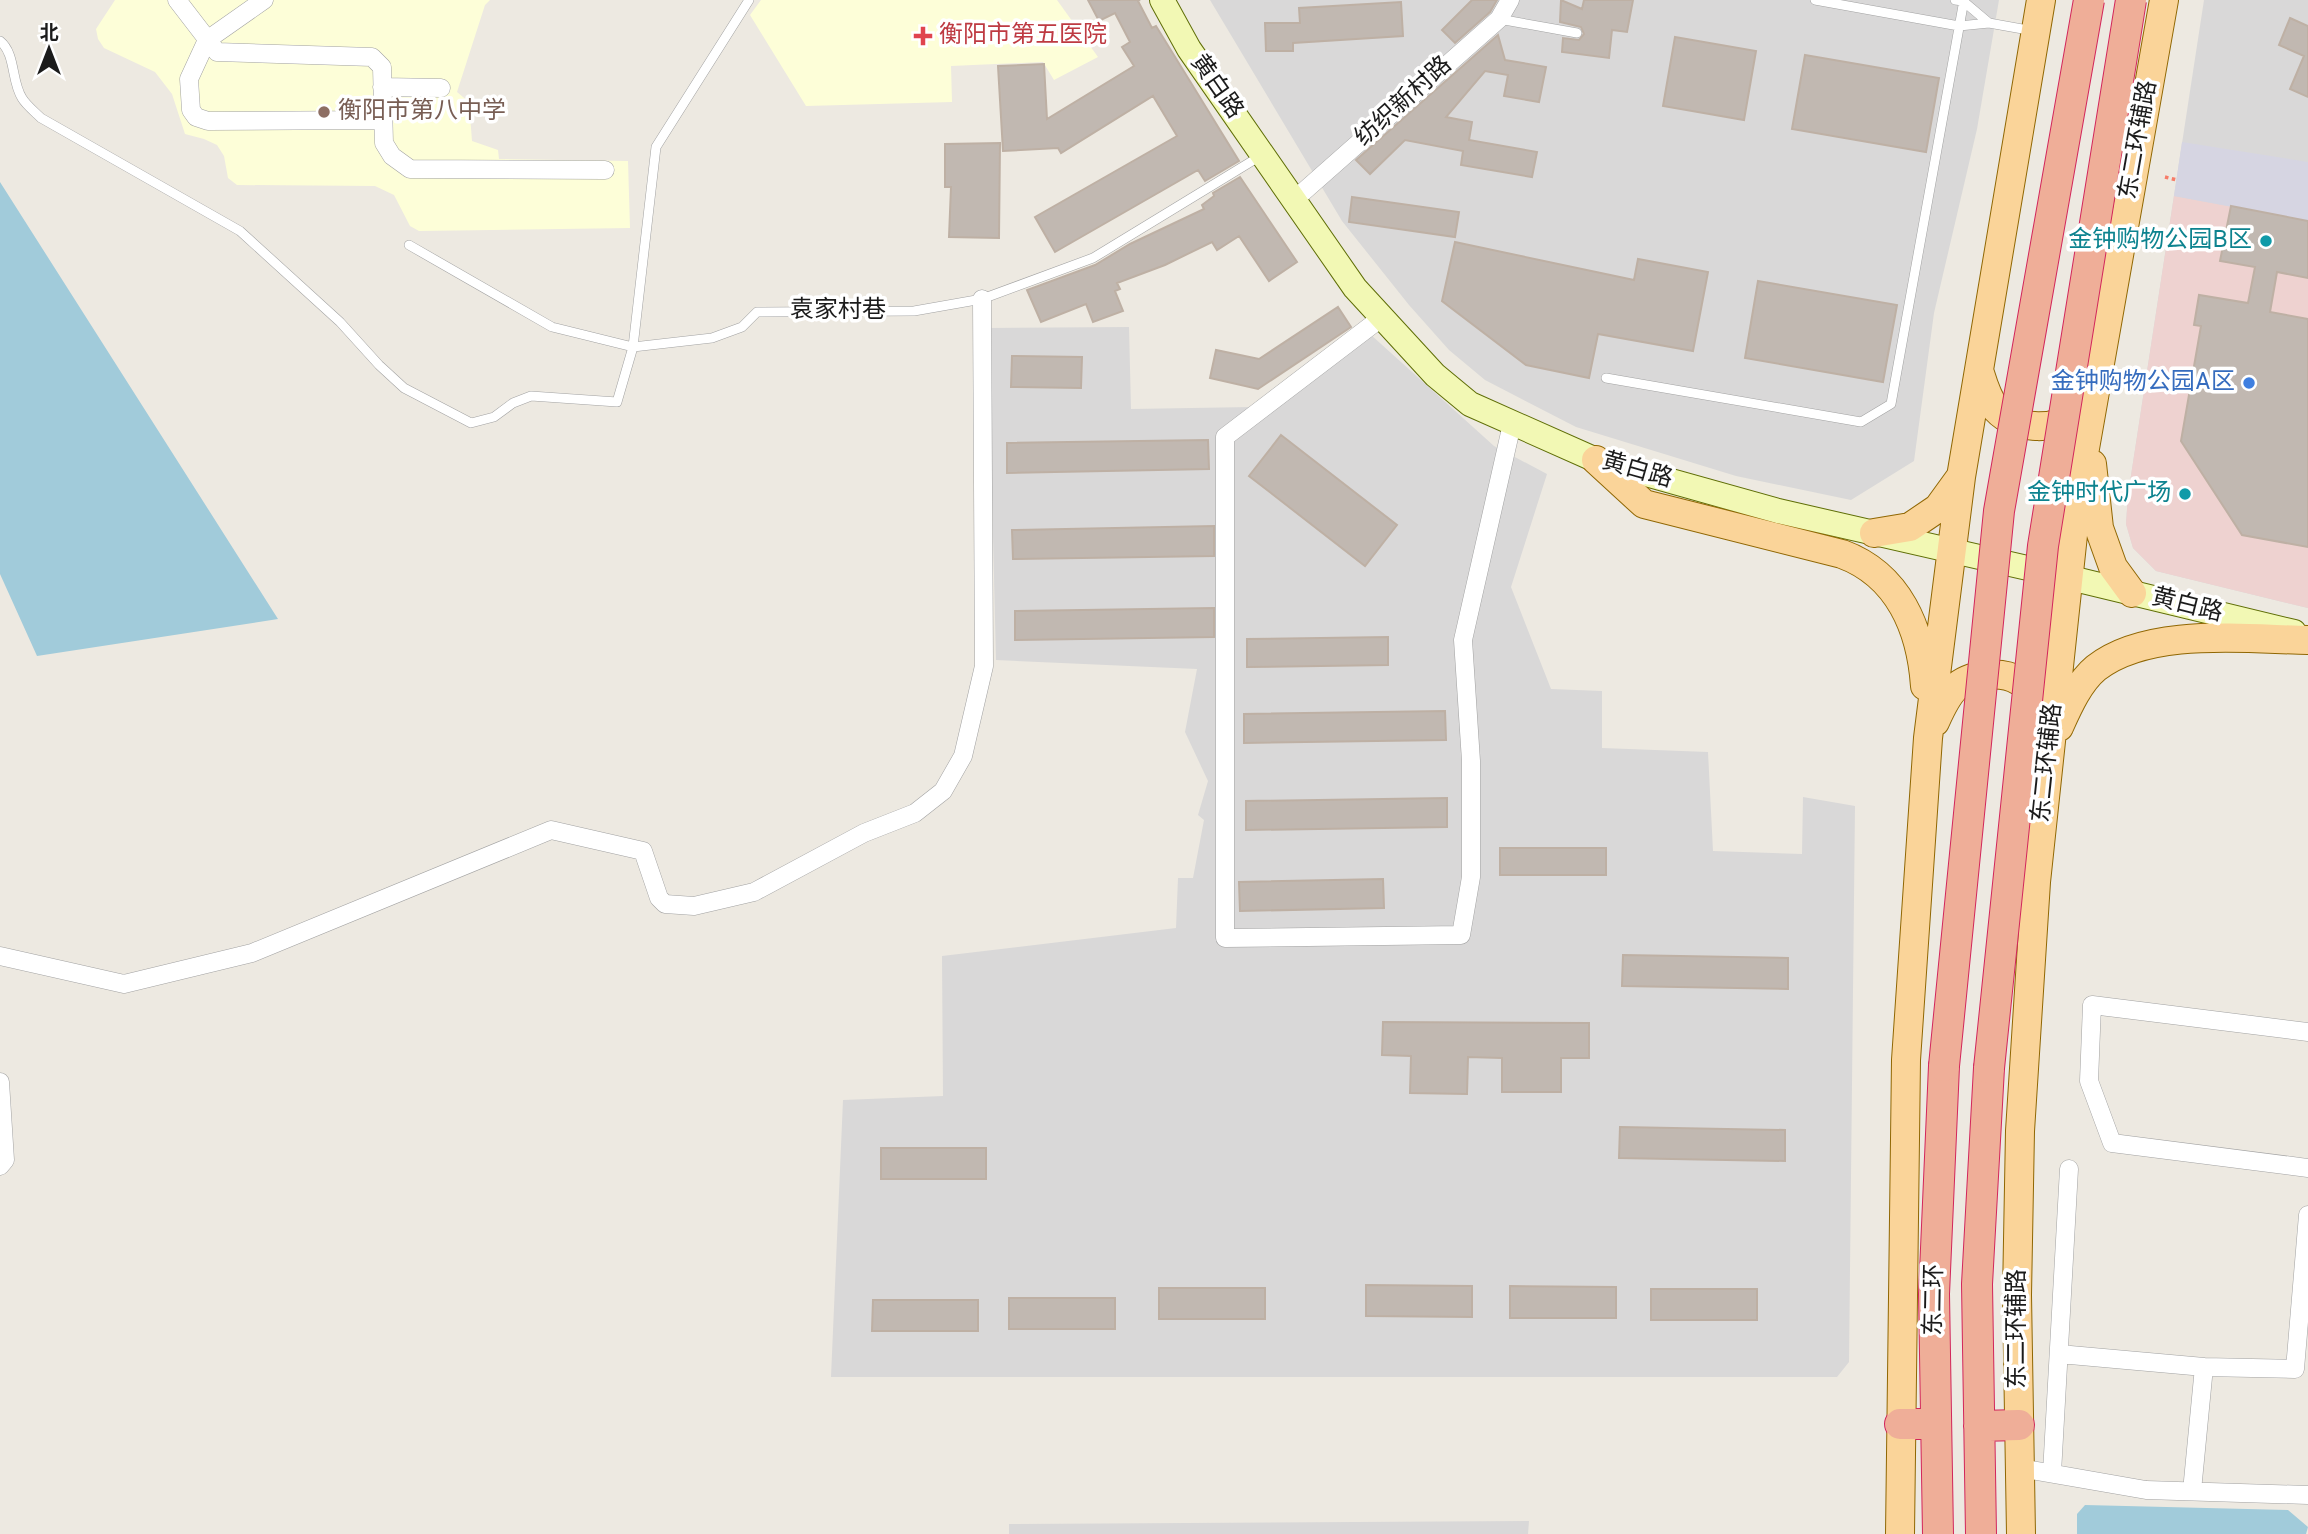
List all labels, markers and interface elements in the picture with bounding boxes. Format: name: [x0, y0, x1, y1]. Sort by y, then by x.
north arrow: [14, 14, 84, 84]
place label: 衡阳市第五医院: [939, 21, 1107, 51]
text: 北: [39, 22, 59, 46]
marker: 衡阳市第五医院: [913, 26, 933, 46]
street label: 黄白路: [1183, 49, 1249, 125]
street label: 纺织新村路: [1349, 51, 1459, 153]
street label: 东二环辅路: [2114, 78, 2164, 202]
place label: 衡阳市第八中学: [338, 97, 506, 127]
marker: 衡阳市第八中学: [316, 104, 332, 120]
place label: 金钟购物公园B区: [2068, 226, 2252, 256]
marker: 金钟购物公园B区: [2258, 233, 2274, 249]
street label: 袁家村巷: [790, 296, 886, 326]
place label: 金钟购物公园A区: [2051, 368, 2235, 398]
marker: 金钟购物公园A区: [2241, 375, 2257, 391]
street label: 黄白路: [1598, 447, 1676, 495]
place label: 金钟时代广场: [2027, 479, 2171, 509]
marker: 金钟时代广场: [2177, 486, 2193, 502]
street label: 黄白路: [2148, 583, 2226, 629]
street label: 东二环辅路: [2027, 702, 2069, 824]
street label: 东二环: [1919, 1264, 1951, 1336]
street label: 东二环辅路: [2003, 1269, 2033, 1389]

